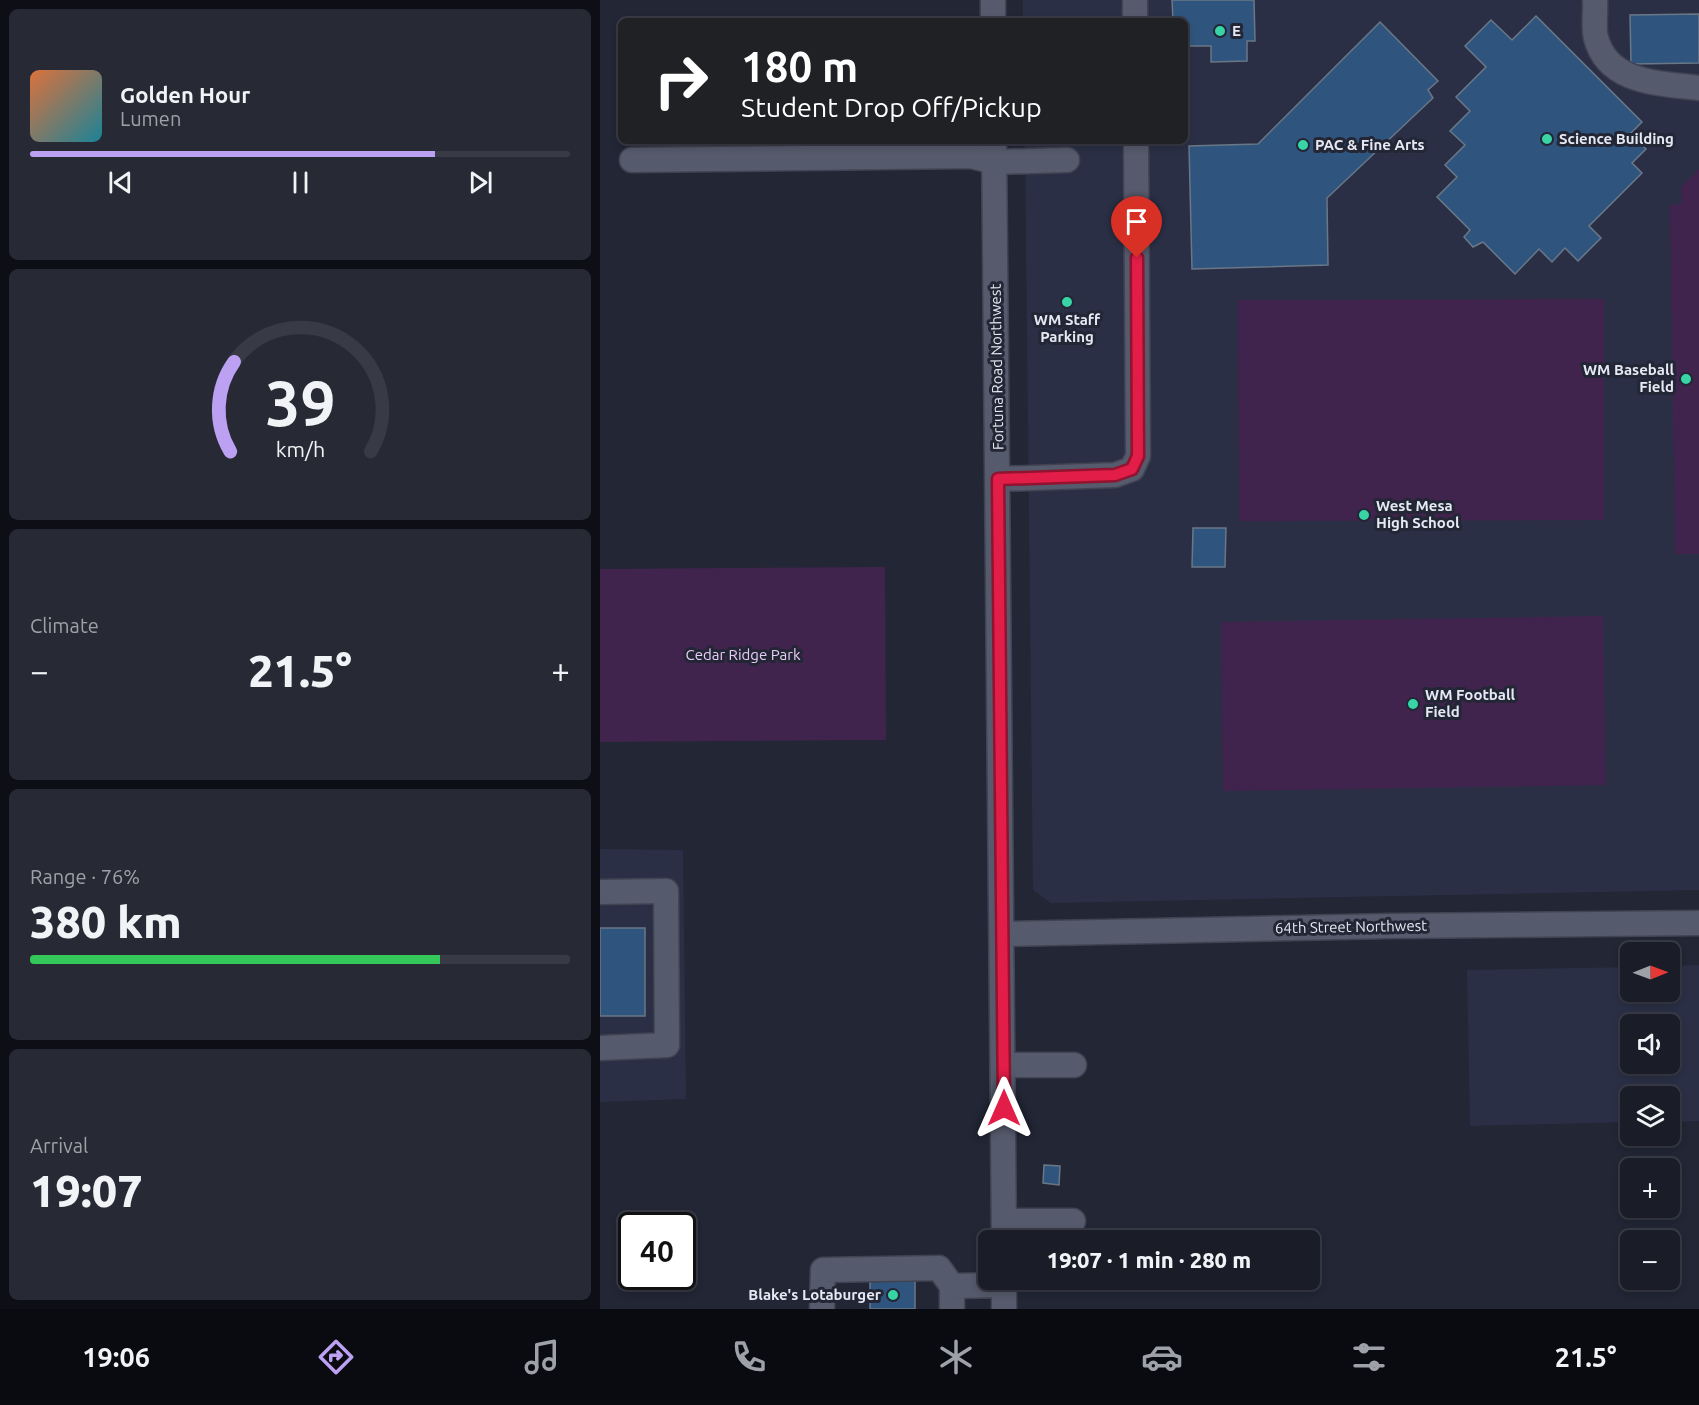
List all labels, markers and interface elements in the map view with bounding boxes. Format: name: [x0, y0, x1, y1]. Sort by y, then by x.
place label: E: [1232, 22, 1241, 39]
marker: E: [1213, 24, 1227, 38]
icon: right: [642, 42, 720, 120]
text: 180 m: [741, 43, 858, 90]
text: Golden Hour: [120, 82, 250, 107]
text: Student Drop Off/Pickup: [741, 92, 1042, 122]
text: Lumen: [120, 107, 181, 130]
place label: Science Building: [1559, 130, 1674, 147]
marker: Science Building: [1540, 132, 1554, 146]
place label: PAC & Fine Arts: [1315, 136, 1425, 153]
marker: PAC & Fine Arts: [1296, 138, 1310, 152]
icon: previous: [104, 166, 137, 199]
icon: pause: [284, 166, 317, 199]
icon: next: [464, 166, 497, 199]
pin: [1111, 196, 1162, 258]
icon: arrive: [1120, 205, 1153, 238]
street label: Fortuna Road Northwest: [987, 284, 1006, 450]
marker: WM Staff Parking: [1060, 295, 1074, 309]
place label: WM Staff Parking: [1034, 311, 1101, 345]
place label: WM Baseball Field: [1583, 361, 1674, 395]
text: 39: [265, 368, 335, 438]
marker: WM Baseball Field: [1679, 372, 1693, 386]
text: km/h: [275, 437, 325, 461]
place label: West Mesa High School: [1376, 497, 1460, 531]
marker: West Mesa High School: [1357, 508, 1371, 522]
text: Climate: [30, 614, 99, 637]
text: 21.5°: [248, 645, 352, 696]
park label: Cedar Ridge Park: [686, 646, 801, 663]
text: −: [30, 652, 49, 689]
text: +: [551, 652, 570, 689]
place label: WM Football Field: [1425, 686, 1516, 720]
marker: WM Football Field: [1406, 697, 1420, 711]
text: Range · 76%: [30, 865, 140, 888]
text: 380 km: [30, 896, 182, 947]
street label: 64th Street Northwest: [1275, 917, 1427, 936]
north arrow: [1620, 942, 1680, 1002]
map controls: [1620, 942, 1680, 1290]
button: sound: [1620, 1014, 1680, 1074]
position arrow: [972, 1076, 1036, 1140]
button: layers: [1620, 1086, 1680, 1146]
text: Arrival: [30, 1134, 88, 1157]
button: +: [1620, 1158, 1680, 1218]
text: 19:07: [30, 1165, 143, 1216]
speed limit sign: 40: [618, 1212, 696, 1290]
button: −: [1620, 1230, 1680, 1290]
text: 19:07 · 1 min · 280 m: [1047, 1247, 1251, 1272]
place label: Blake's Lotaburger: [748, 1286, 882, 1303]
marker: Blake's Lotaburger: [886, 1288, 900, 1302]
icon: directions: [315, 1336, 357, 1378]
icon: music: [521, 1336, 563, 1378]
icon: phone: [728, 1336, 770, 1378]
icon: climate: [935, 1336, 977, 1378]
icon: car: [1141, 1336, 1183, 1378]
icon: filters: [1348, 1336, 1390, 1378]
text: 19:06: [82, 1342, 150, 1372]
text: 21.5°: [1555, 1342, 1617, 1372]

